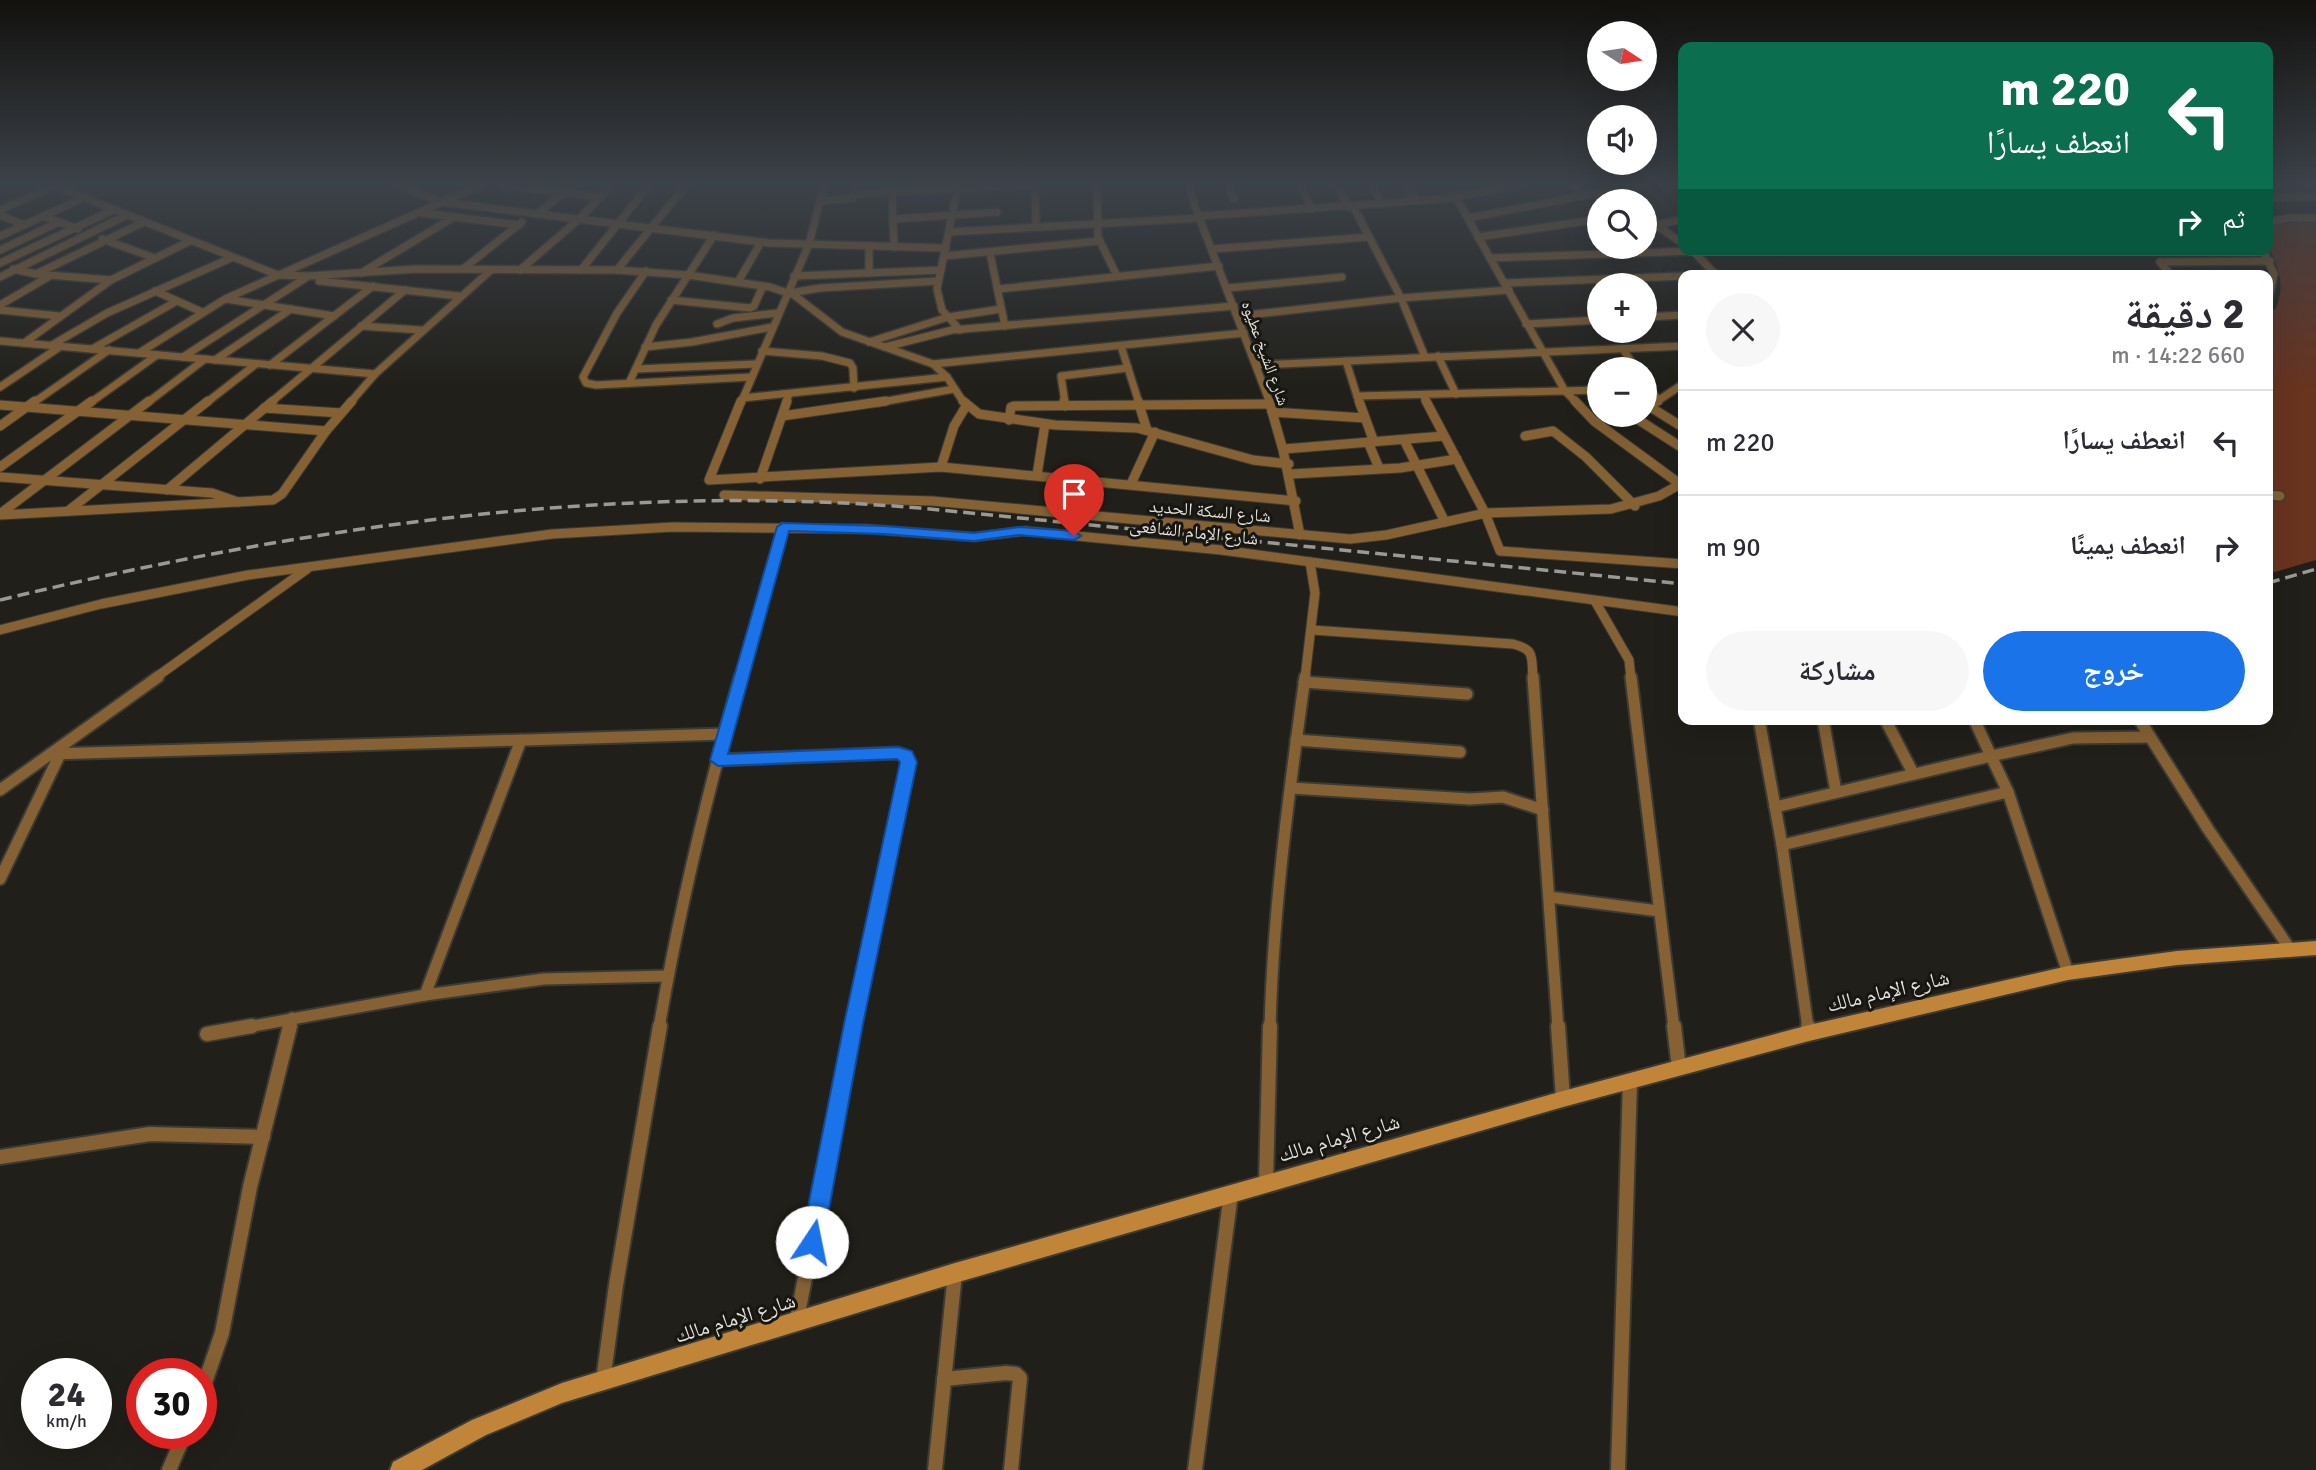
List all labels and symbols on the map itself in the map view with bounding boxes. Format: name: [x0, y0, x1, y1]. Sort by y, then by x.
north arrow: [1587, 21, 1657, 91]
street label: شارع الشيخ عطيوه: [1237, 298, 1293, 408]
pin: [1044, 464, 1104, 536]
street label: شارع السكة الحديد: [1148, 495, 1272, 527]
street label: شارع الإمام الشافعى: [1128, 514, 1259, 551]
street label: شارع الإمام مالك: [1824, 964, 1952, 1019]
street label: شارع الإمام مالك: [1275, 1108, 1403, 1169]
position arrow: [775, 1205, 849, 1279]
street label: شارع الإمام مالك: [671, 1287, 799, 1350]
speed limit sign: 30: [126, 1358, 217, 1449]

